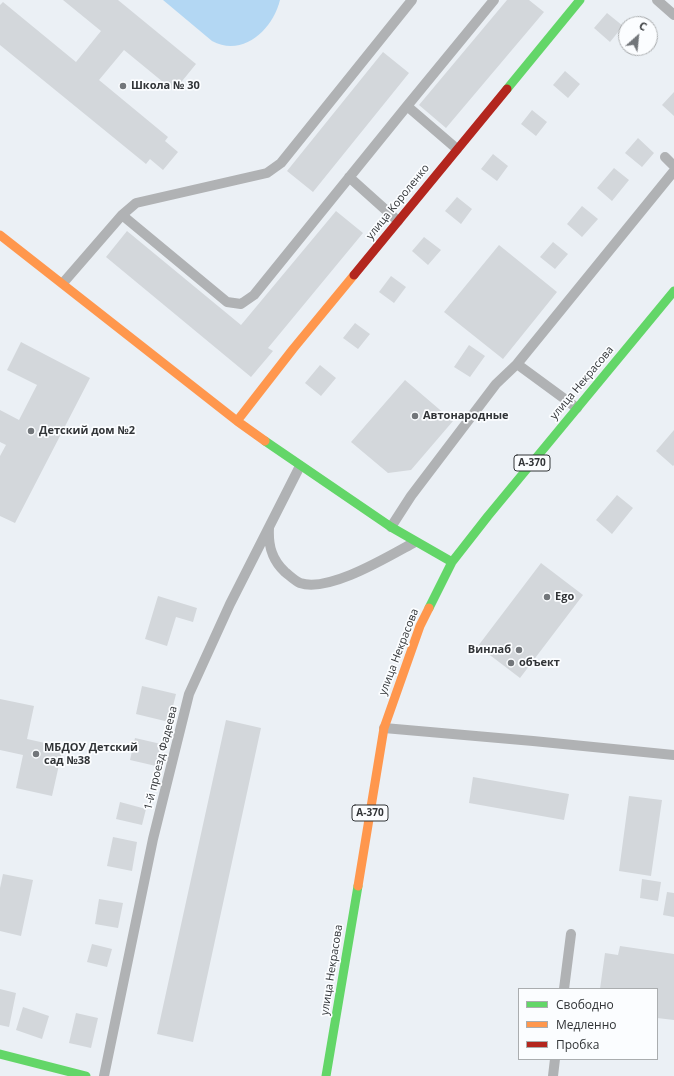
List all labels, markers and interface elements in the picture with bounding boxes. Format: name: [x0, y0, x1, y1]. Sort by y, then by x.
north arrow: [618, 16, 658, 56]
text: С: [637, 17, 650, 34]
place label: Школа № 30: [131, 79, 200, 93]
marker: Школа № 30: [118, 81, 128, 91]
street label: улица Короленко: [364, 162, 432, 242]
street label: улица Некрасова: [547, 344, 617, 422]
place label: Автонародные: [423, 409, 509, 423]
marker: Автонародные: [410, 411, 420, 421]
place label: Детский дом №2: [39, 424, 135, 438]
marker: Детский дом №2: [26, 426, 36, 436]
road number: А-370: [514, 455, 550, 471]
place label: Ego: [555, 590, 574, 604]
marker: Ego: [542, 592, 552, 602]
street label: улица Некрасова: [376, 607, 422, 697]
place label: Винлаб: [468, 643, 511, 657]
marker: Винлаб: [514, 645, 524, 655]
place label: объект: [519, 656, 560, 670]
marker: объект: [506, 658, 516, 668]
street label: 1-й проезд Фадеева: [142, 705, 180, 811]
place label: МБДОУ Детский сад №38: [44, 741, 138, 767]
marker: МБДОУ Детский сад №38: [31, 749, 41, 759]
road number: А-370: [352, 805, 388, 821]
street label: улица Некрасова: [318, 924, 346, 1016]
legend: [518, 988, 658, 1060]
text: Свободно: [556, 996, 614, 1013]
text: Медленно: [556, 1016, 616, 1033]
text: Пробка: [556, 1036, 599, 1053]

